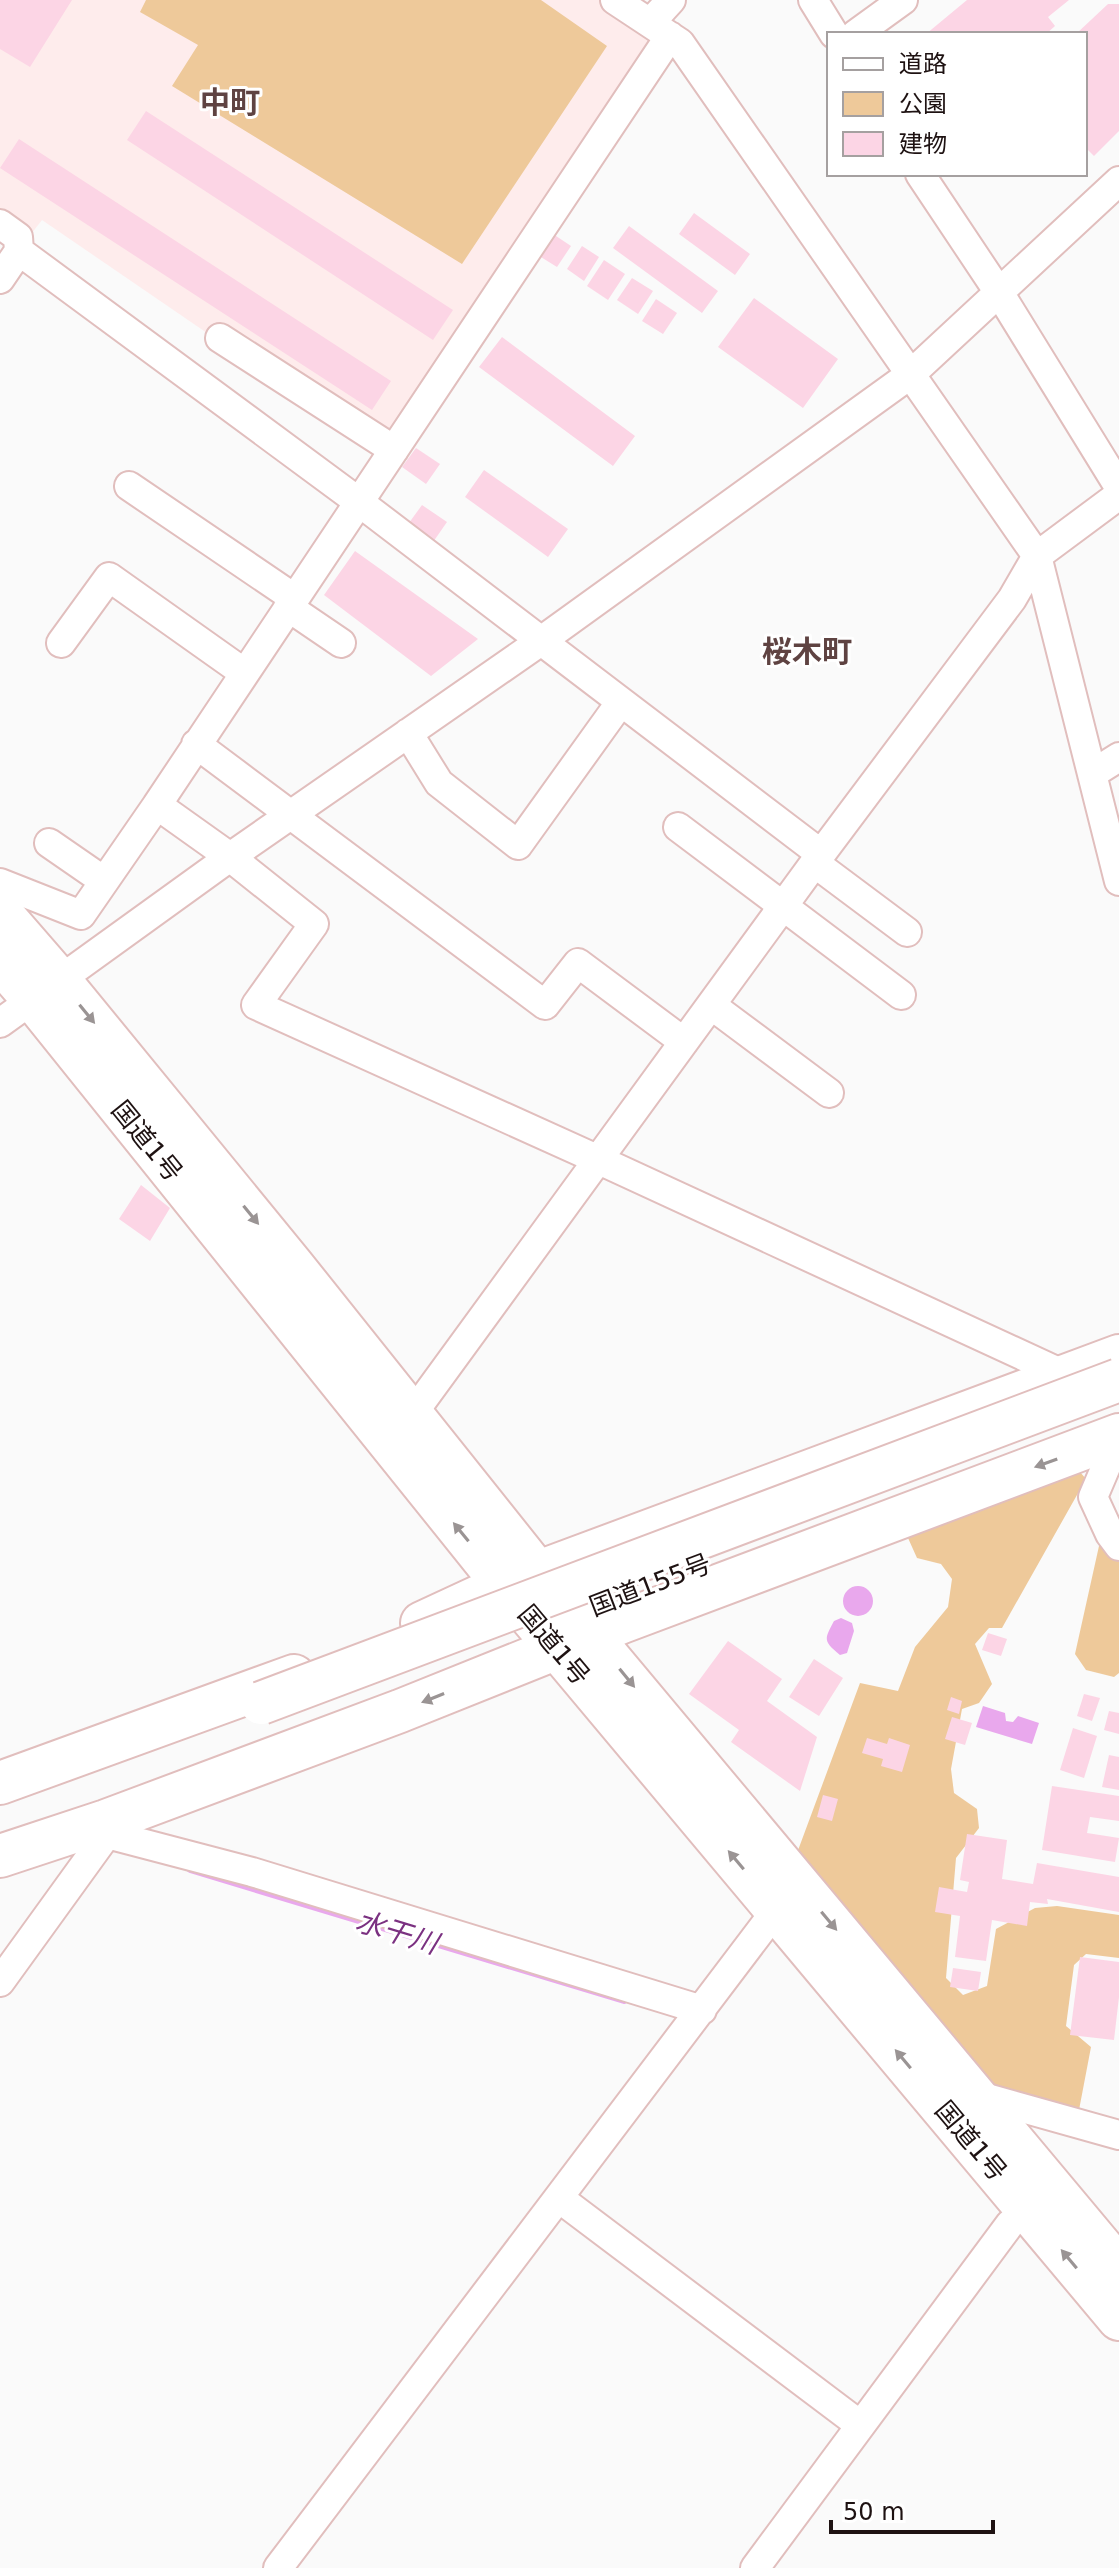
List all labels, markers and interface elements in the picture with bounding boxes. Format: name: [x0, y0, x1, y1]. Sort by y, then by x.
legend: [827, 32, 1087, 176]
text: 道路: [899, 50, 947, 78]
district label: 中町: [200, 85, 260, 120]
text: 公園: [899, 90, 947, 118]
text: 建物: [899, 130, 947, 158]
district label: 桜木町: [762, 634, 852, 669]
one-way arrow: [78, 1004, 95, 1024]
street label: 国道1号: [106, 1095, 188, 1187]
one-way arrow: [242, 1205, 259, 1225]
one-way arrow: [1034, 1457, 1058, 1470]
one-way arrow: [453, 1522, 470, 1542]
street label: 国道155号: [585, 1548, 715, 1622]
street label: 国道1号: [512, 1599, 596, 1691]
one-way arrow: [618, 1667, 635, 1687]
one-way arrow: [421, 1692, 445, 1705]
one-way arrow: [728, 1850, 745, 1870]
water label: 水干川: [352, 1904, 445, 1961]
one-way arrow: [820, 1911, 837, 1931]
one-way arrow: [895, 2050, 912, 2070]
street label: 国道1号: [929, 2095, 1013, 2187]
one-way arrow: [1061, 2249, 1078, 2269]
scale bar: [831, 2484, 993, 2534]
text: 50 m: [843, 2498, 905, 2526]

